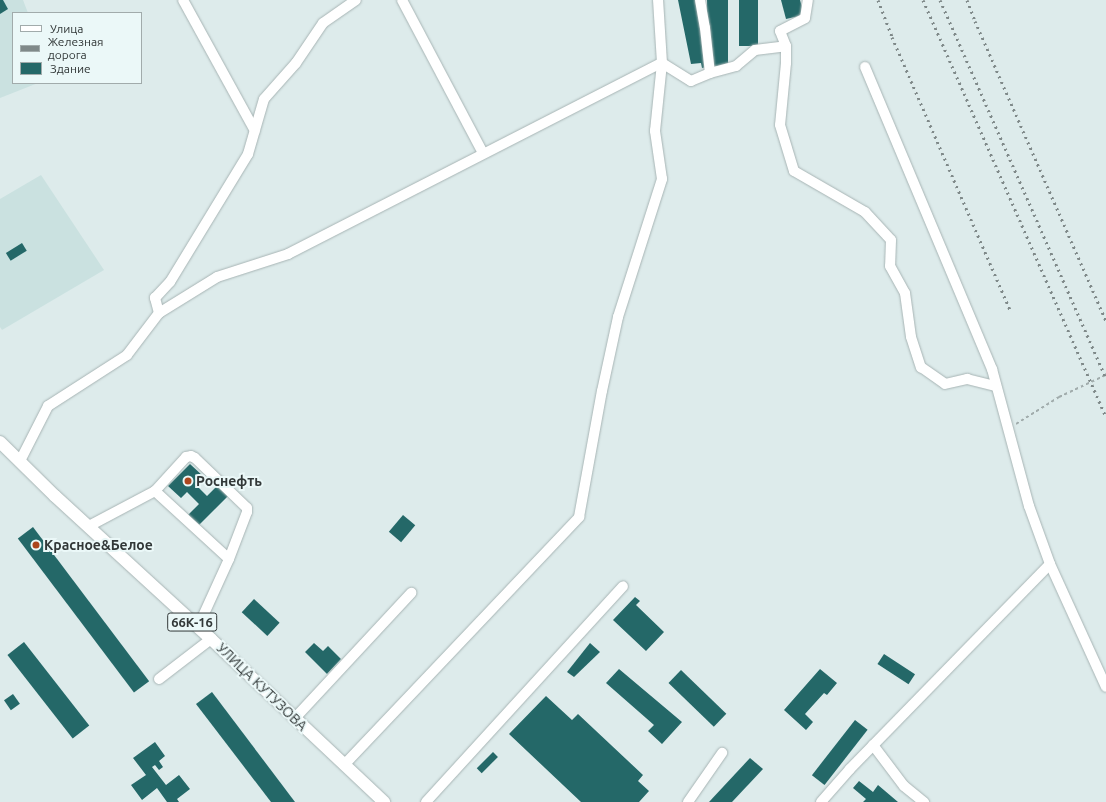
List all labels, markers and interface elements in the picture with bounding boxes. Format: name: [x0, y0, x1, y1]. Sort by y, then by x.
legend: [12, 12, 142, 84]
text: Улица: [50, 22, 83, 35]
text: Железная дорога: [48, 35, 104, 61]
text: Здание: [50, 62, 91, 75]
place label: Роснефть: [196, 473, 262, 489]
marker: Роснефть: [183, 476, 193, 486]
place label: Красное&Белое: [44, 537, 153, 553]
marker: Красное&Белое: [31, 540, 41, 550]
road number: 66К-16: [167, 611, 217, 633]
street label: УЛИЦА КУТУЗОВА: [213, 640, 311, 734]

